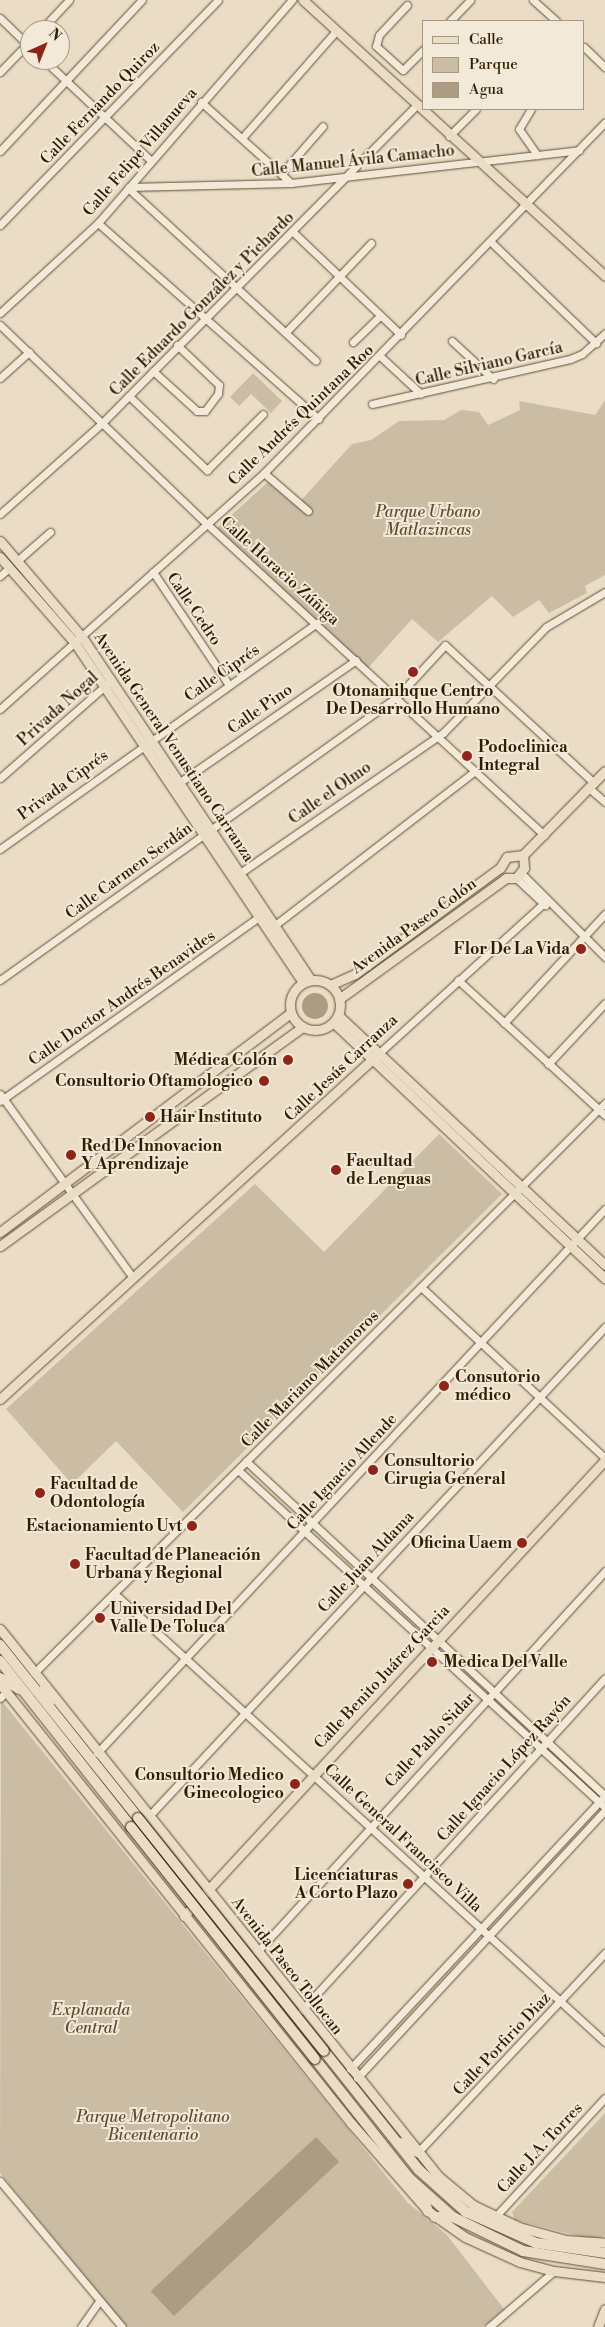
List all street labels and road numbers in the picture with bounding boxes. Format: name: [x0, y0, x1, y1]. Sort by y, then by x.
street label: Calle Fernando Quiroz: [36, 38, 164, 168]
street label: Calle Felipe Villanueva: [79, 84, 201, 220]
street label: Calle Manuel Ávila Camacho: [250, 141, 456, 181]
street label: Calle Eduardo González y Pichardo: [106, 208, 298, 400]
street label: Calle Silviano García: [414, 338, 564, 390]
street label: Calle Andrés Quintana Roo: [224, 340, 378, 490]
street label: Calle Horacio Zúñiga: [217, 513, 343, 629]
street label: Calle Cedro: [163, 569, 225, 649]
street label: Avenida General Venustiano Carranza: [90, 628, 258, 866]
street label: Calle Ciprés: [181, 640, 263, 706]
street label: Privada Nogal: [14, 668, 102, 750]
street label: Calle Pino: [224, 680, 296, 738]
street label: Privada Ciprés: [14, 746, 112, 824]
street label: Calle el Olmo: [285, 758, 375, 828]
street label: Calle Carmen Serdán: [62, 819, 196, 923]
street label: Avenida Paseo Colón: [348, 874, 480, 978]
street label: Calle Doctor Andrés Benavides: [25, 926, 219, 1070]
street label: Calle Jesús Carranza: [280, 1011, 402, 1125]
street label: Calle Mariano Matamoros: [237, 1306, 383, 1452]
street label: Calle Ignacio Allende: [283, 1410, 401, 1534]
street label: Calle Juan Aldama: [314, 1507, 418, 1617]
street label: Calle Benito Juárez Garcia: [310, 1601, 454, 1753]
street label: Calle Pablo Sidar: [381, 1689, 479, 1791]
street label: Calle Ignacio López Rayón: [433, 1691, 575, 1845]
street label: Calle General Francisco Villa: [320, 1760, 486, 1916]
street label: Avenida Paseo Tollocan: [227, 1893, 347, 2039]
street label: Calle Porfirio Diaz: [449, 1988, 555, 2100]
street label: Calle J.A. Torres: [493, 2099, 587, 2197]

